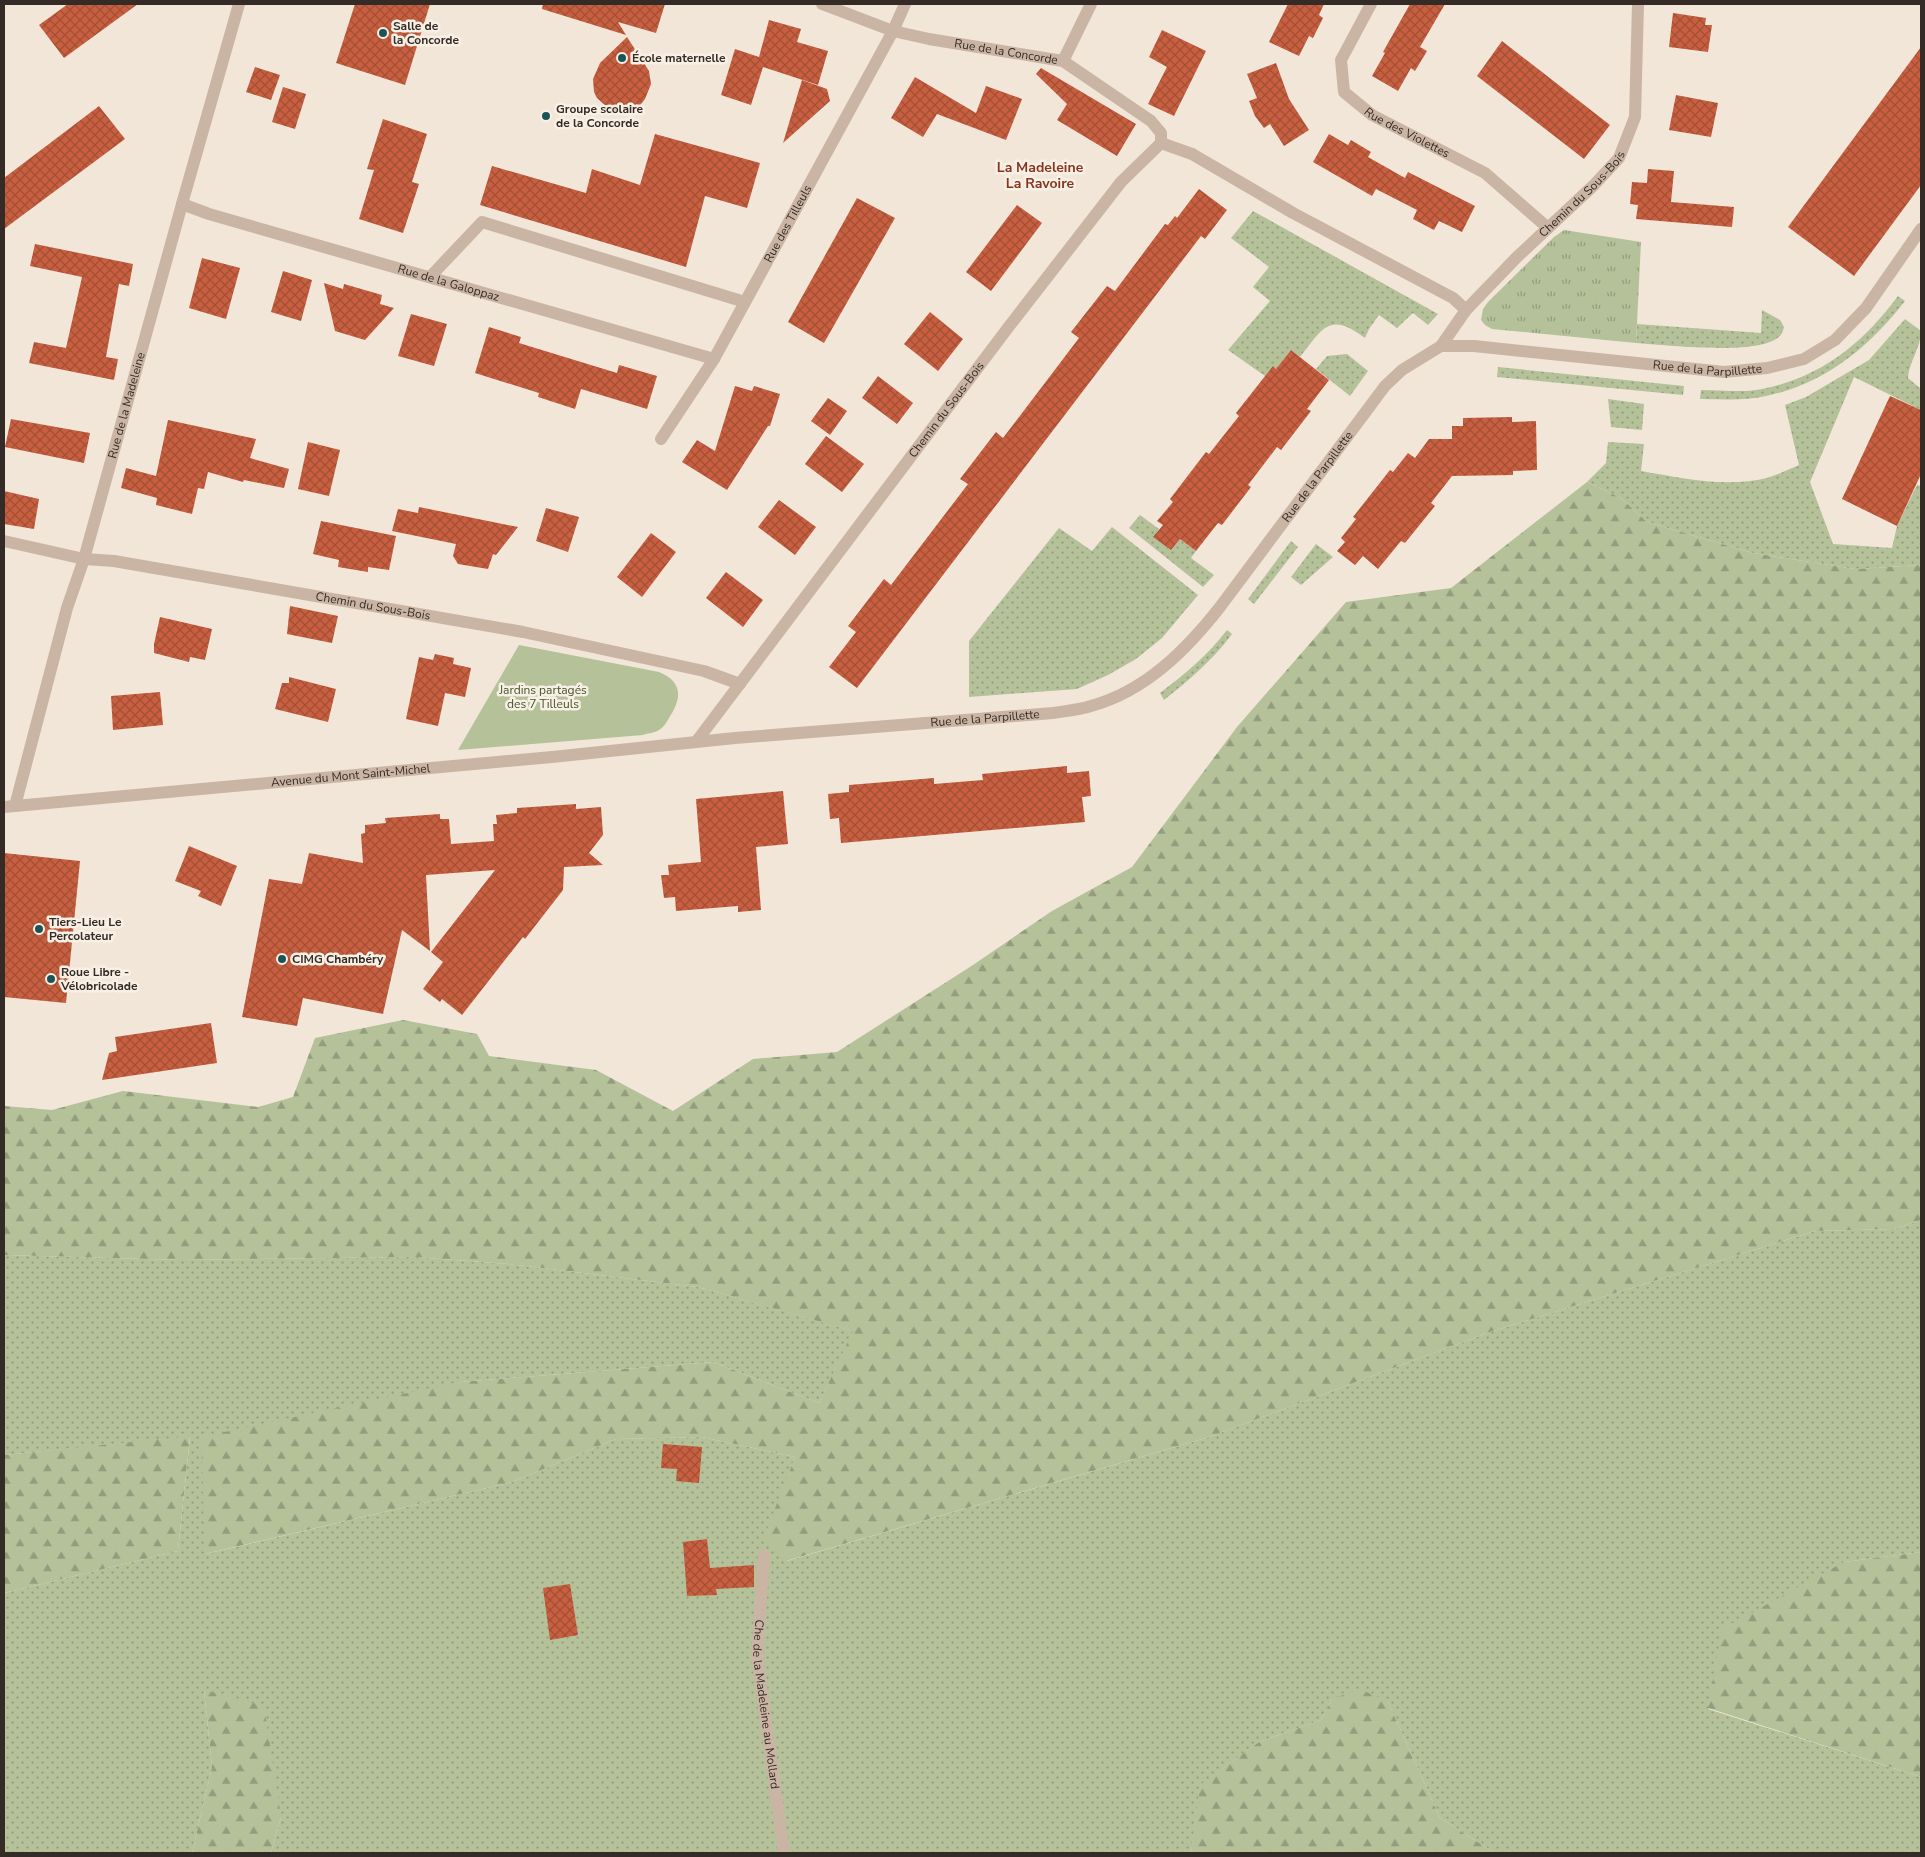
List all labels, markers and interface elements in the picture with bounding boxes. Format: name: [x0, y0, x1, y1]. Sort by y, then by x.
place label: Salle de la Concorde: [393, 18, 460, 48]
marker: Salle de la Concorde: [377, 27, 389, 39]
street label: Rue de la Concorde: [953, 35, 1059, 68]
place label: École maternelle: [632, 50, 726, 66]
marker: École maternelle: [616, 52, 628, 64]
place label: Groupe scolaire de la Concorde: [556, 101, 644, 131]
street label: Rue des Violettes: [1361, 104, 1453, 162]
marker: Groupe scolaire de la Concorde: [540, 110, 552, 122]
street label: Chemin du Sous-Bois: [1535, 149, 1629, 241]
district label: La Madeleine La Ravoire: [997, 158, 1084, 193]
street label: Rue des Tilleuls: [760, 182, 816, 265]
street label: Rue de la Galoppaz: [396, 261, 502, 305]
street label: Rue de la Madeleine: [104, 350, 149, 460]
street label: Rue de la Parpillette: [1652, 357, 1763, 380]
street label: Chemin du Sous-Bois: [905, 358, 988, 461]
street label: Rue de la Parpillette: [1278, 428, 1356, 525]
street label: Chemin du Sous-Bois: [314, 588, 432, 624]
park label: Jardins partagés des 7 Tilleuls: [498, 682, 587, 712]
street label: Rue de la Parpillette: [930, 706, 1040, 731]
street label: Avenue du Mont Saint-Michel: [270, 760, 431, 791]
place label: Tiers-Lieu Le Percolateur: [49, 914, 122, 944]
marker: Tiers-Lieu Le Percolateur: [33, 923, 45, 935]
place label: CIMG Chambéry: [292, 951, 384, 967]
marker: CIMG Chambéry: [276, 953, 288, 965]
place label: Roue Libre - Vélobricolade: [60, 964, 138, 994]
marker: Roue Libre - Vélobricolade: [45, 973, 57, 985]
street label: Che de la Madeleine au Mollard: [749, 1619, 783, 1790]

